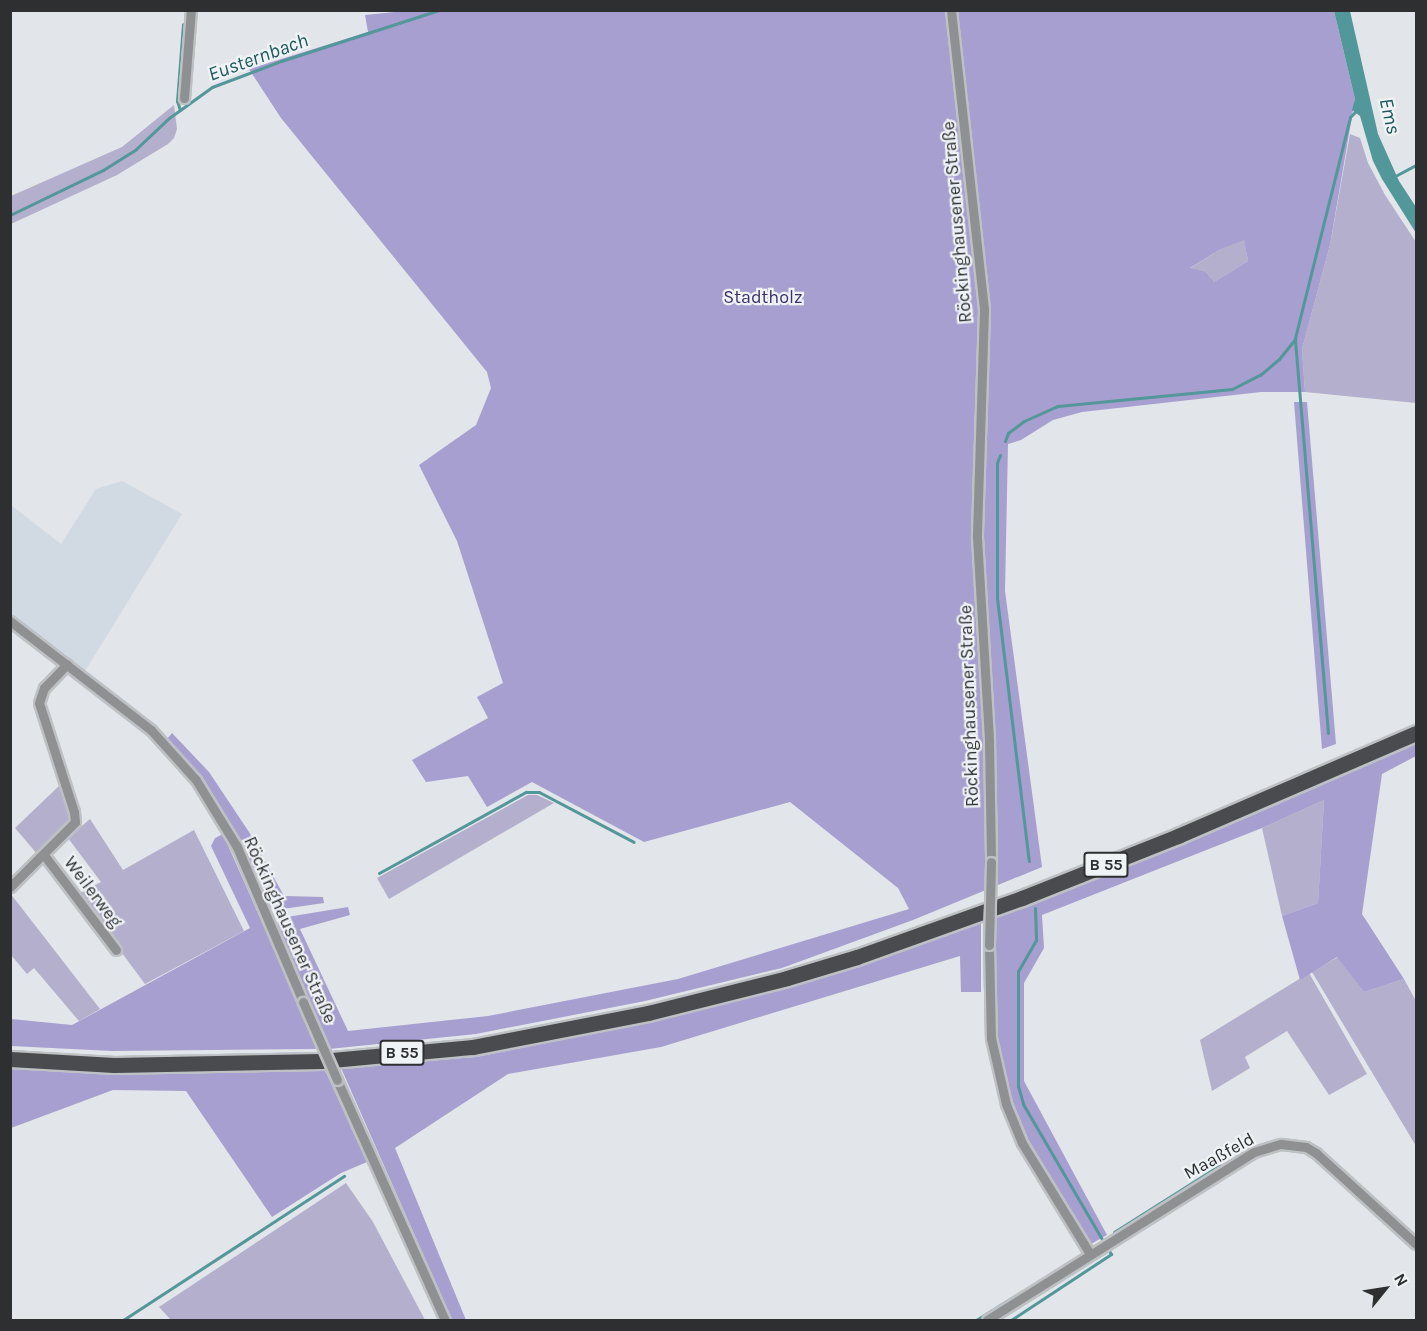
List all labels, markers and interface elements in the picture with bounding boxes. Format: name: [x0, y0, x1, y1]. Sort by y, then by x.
water label: Eusternbach: [205, 28, 311, 86]
water label: Ems: [1374, 96, 1406, 136]
street label: Röckinghausener Straße: [937, 120, 977, 324]
park label: Stadtholz: [723, 286, 803, 308]
street label: Röckinghausener Straße: [955, 605, 983, 807]
street label: Röckinghausener Straße: [239, 833, 341, 1027]
street label: Weilerweg: [59, 852, 127, 932]
road number: B 55: [1082, 852, 1130, 878]
road number: B 55: [378, 1040, 426, 1066]
street label: Maaßfeld: [1180, 1128, 1258, 1184]
north arrow: [1355, 1259, 1415, 1319]
text: N: [1390, 1270, 1412, 1289]

